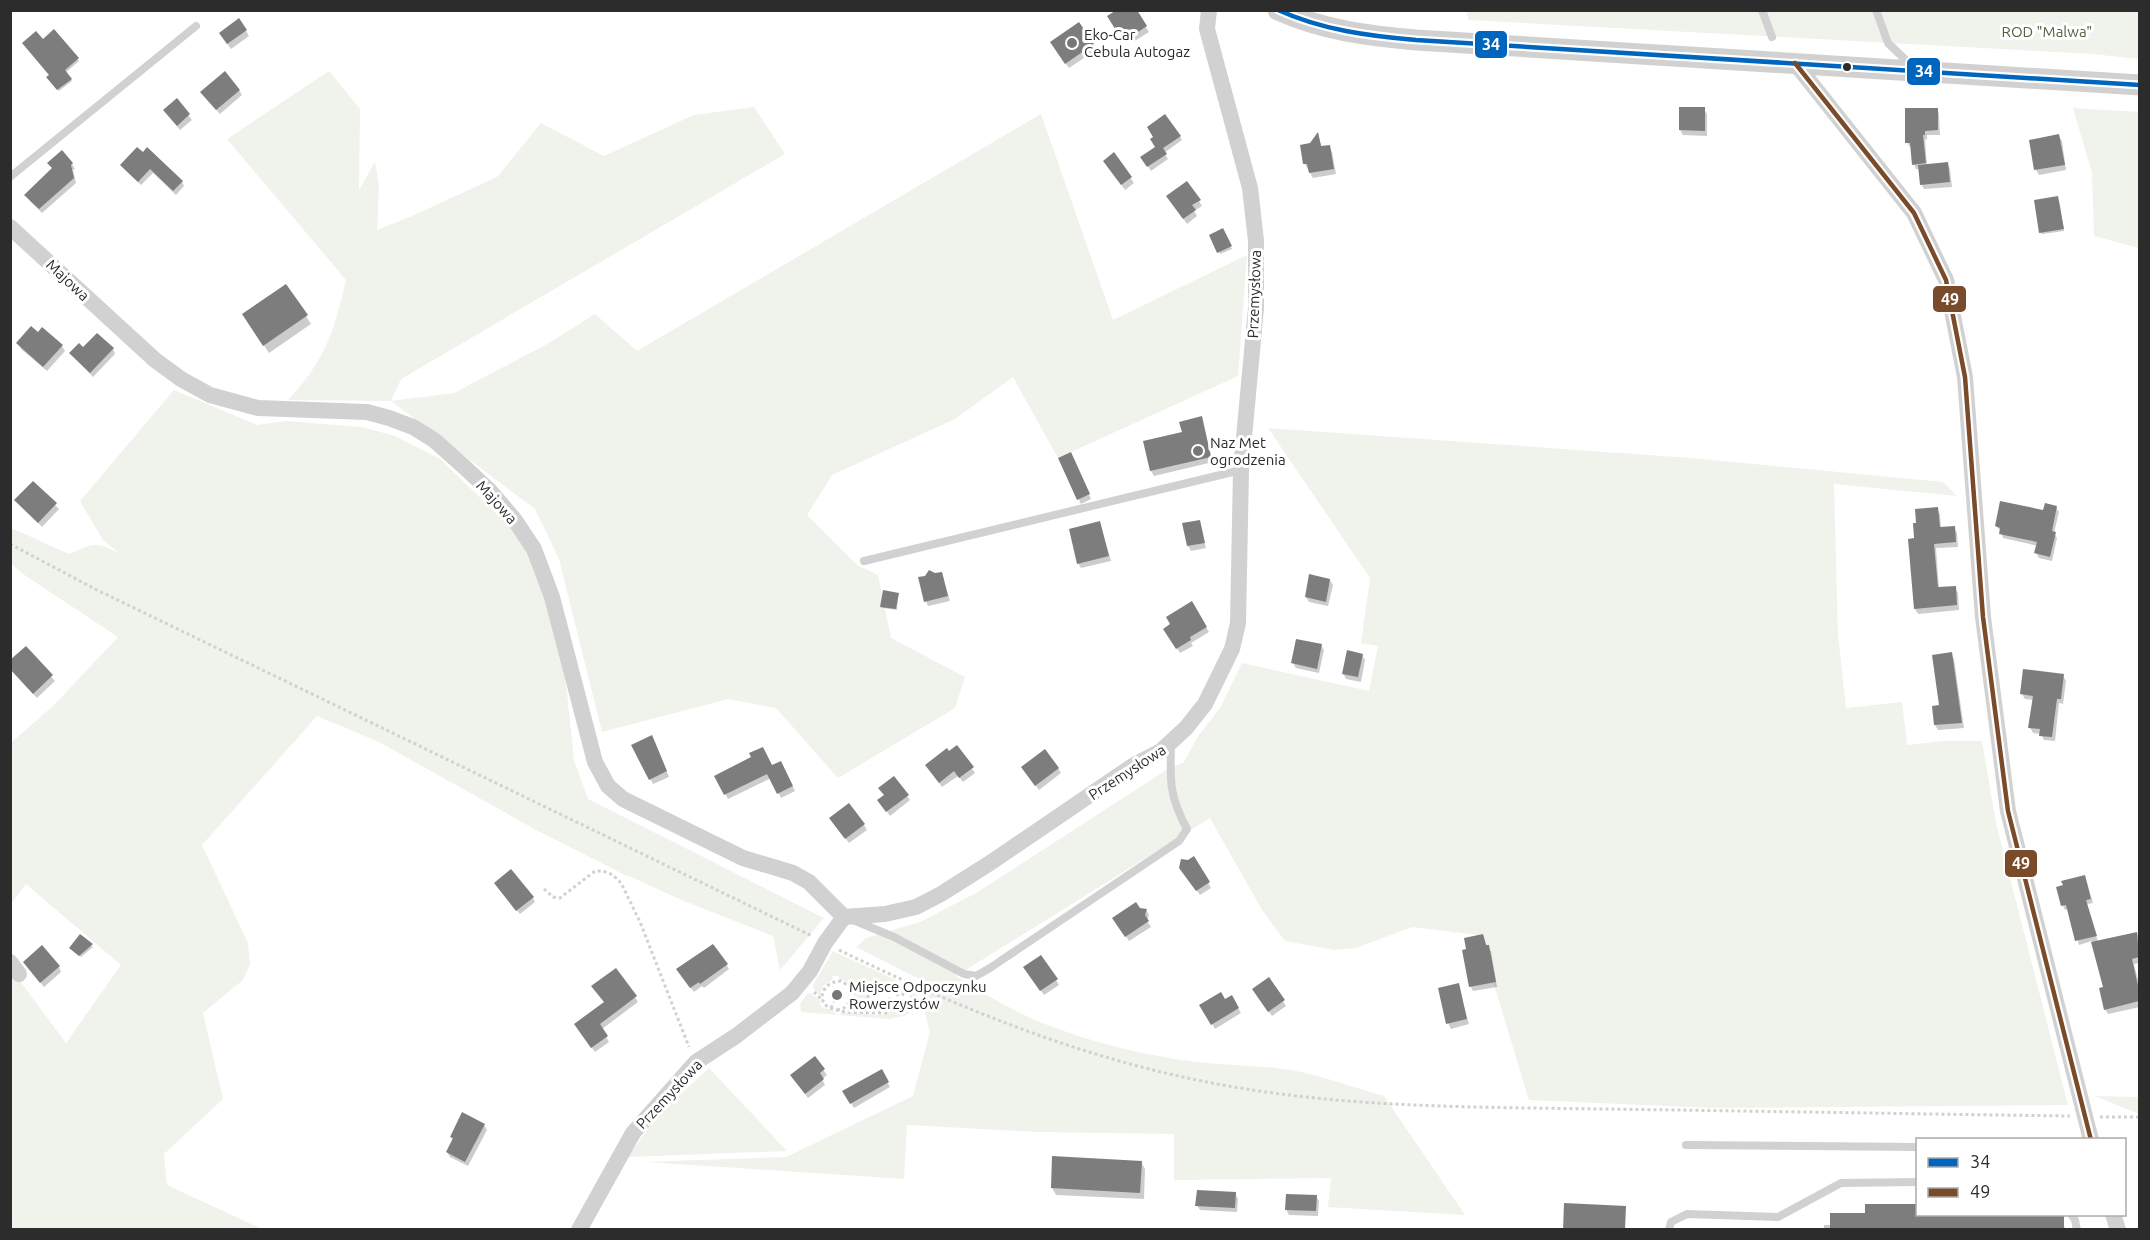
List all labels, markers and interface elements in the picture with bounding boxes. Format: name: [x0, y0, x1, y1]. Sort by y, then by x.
park label: ROD "Malwa": [2002, 23, 2092, 40]
place label: Eko-Car Cebula Autogaz: [1084, 26, 1190, 60]
line badge: 34: [1474, 30, 1508, 59]
text: 34: [1482, 35, 1500, 53]
marker: Eko-Car Cebula Autogaz: [1065, 36, 1079, 50]
line badge: 34: [1906, 57, 1941, 86]
unlabelled marker: [1841, 61, 1853, 73]
text: 34: [1915, 62, 1933, 80]
street label: Przemysłowa: [1244, 249, 1264, 339]
street label: Majowa: [43, 256, 93, 304]
line badge: 49: [1932, 285, 1967, 313]
text: 49: [1941, 290, 1959, 308]
place label: Naz Met ogrodzenia: [1210, 434, 1286, 468]
marker: Naz Met ogrodzenia: [1191, 444, 1205, 458]
street label: Majowa: [473, 477, 521, 527]
street label: Przemysłowa: [1085, 741, 1169, 803]
line badge: 49: [2004, 849, 2038, 878]
text: 49: [2012, 854, 2030, 872]
place label: Miejsce Odpoczynku Rowerzystów: [849, 978, 987, 1012]
marker: Miejsce Odpoczynku Rowerzystów: [830, 988, 844, 1002]
street label: Przemysłowa: [633, 1056, 705, 1132]
legend: [1916, 1138, 2126, 1216]
text: 34: [1970, 1151, 1990, 1171]
text: 49: [1970, 1181, 1990, 1201]

